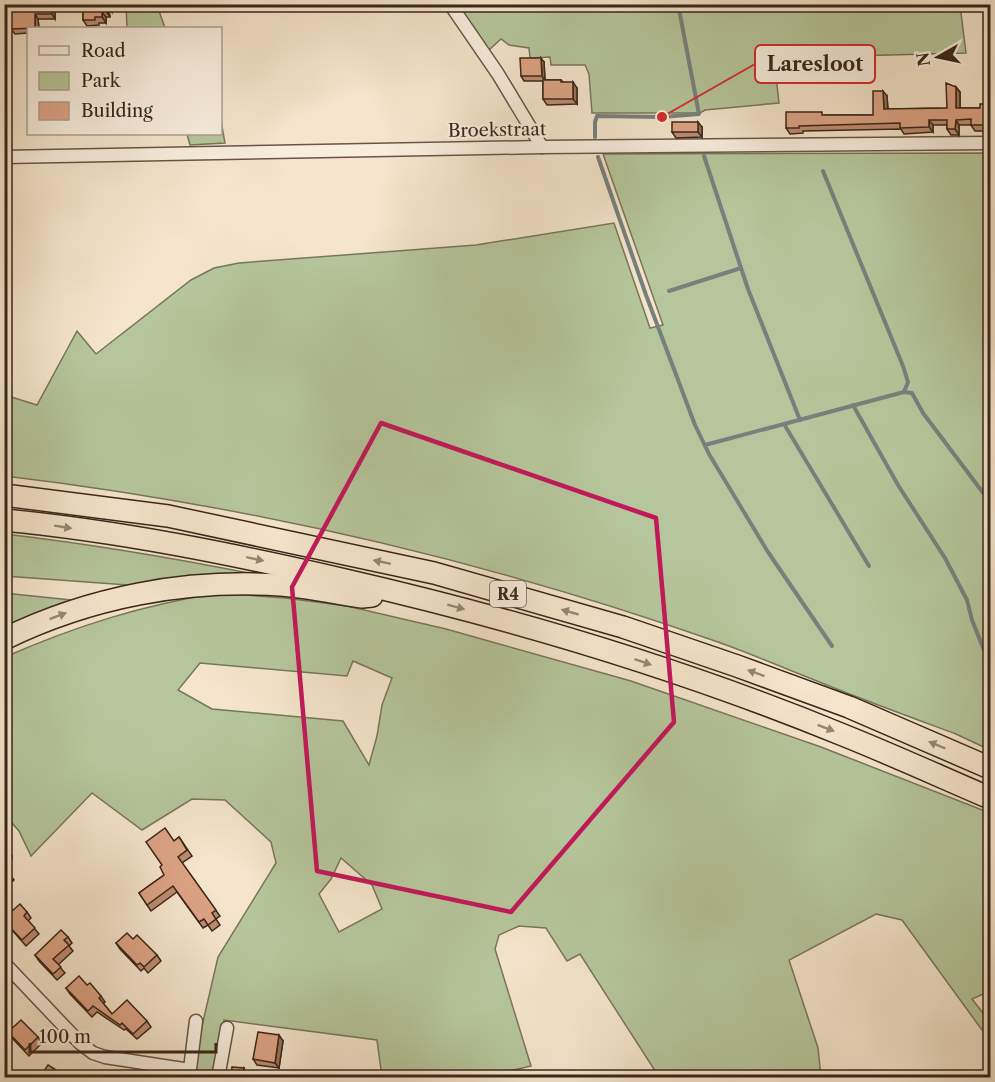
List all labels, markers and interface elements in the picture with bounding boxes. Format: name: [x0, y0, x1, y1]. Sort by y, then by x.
legend: [27, 27, 222, 135]
north arrow: [908, 27, 968, 87]
text: Road: [81, 40, 126, 62]
callout: Laresloot: [755, 45, 875, 83]
text: N: [912, 51, 934, 68]
text: Laresloot: [767, 52, 863, 76]
text: Park: [81, 70, 122, 92]
text: Building: [81, 100, 153, 122]
street label: Broekstraat: [448, 118, 547, 142]
one-way arrow: [53, 523, 72, 532]
one-way arrow: [246, 555, 265, 564]
one-way arrow: [373, 556, 392, 566]
road number: R4: [490, 581, 526, 607]
one-way arrow: [447, 603, 465, 612]
one-way arrow: [561, 607, 579, 616]
one-way arrow: [49, 611, 67, 621]
one-way arrow: [634, 658, 652, 668]
one-way arrow: [746, 668, 764, 678]
one-way arrow: [817, 724, 835, 734]
one-way arrow: [928, 740, 946, 749]
scale bar: [30, 1016, 216, 1054]
text: 100 m: [39, 1026, 91, 1048]

